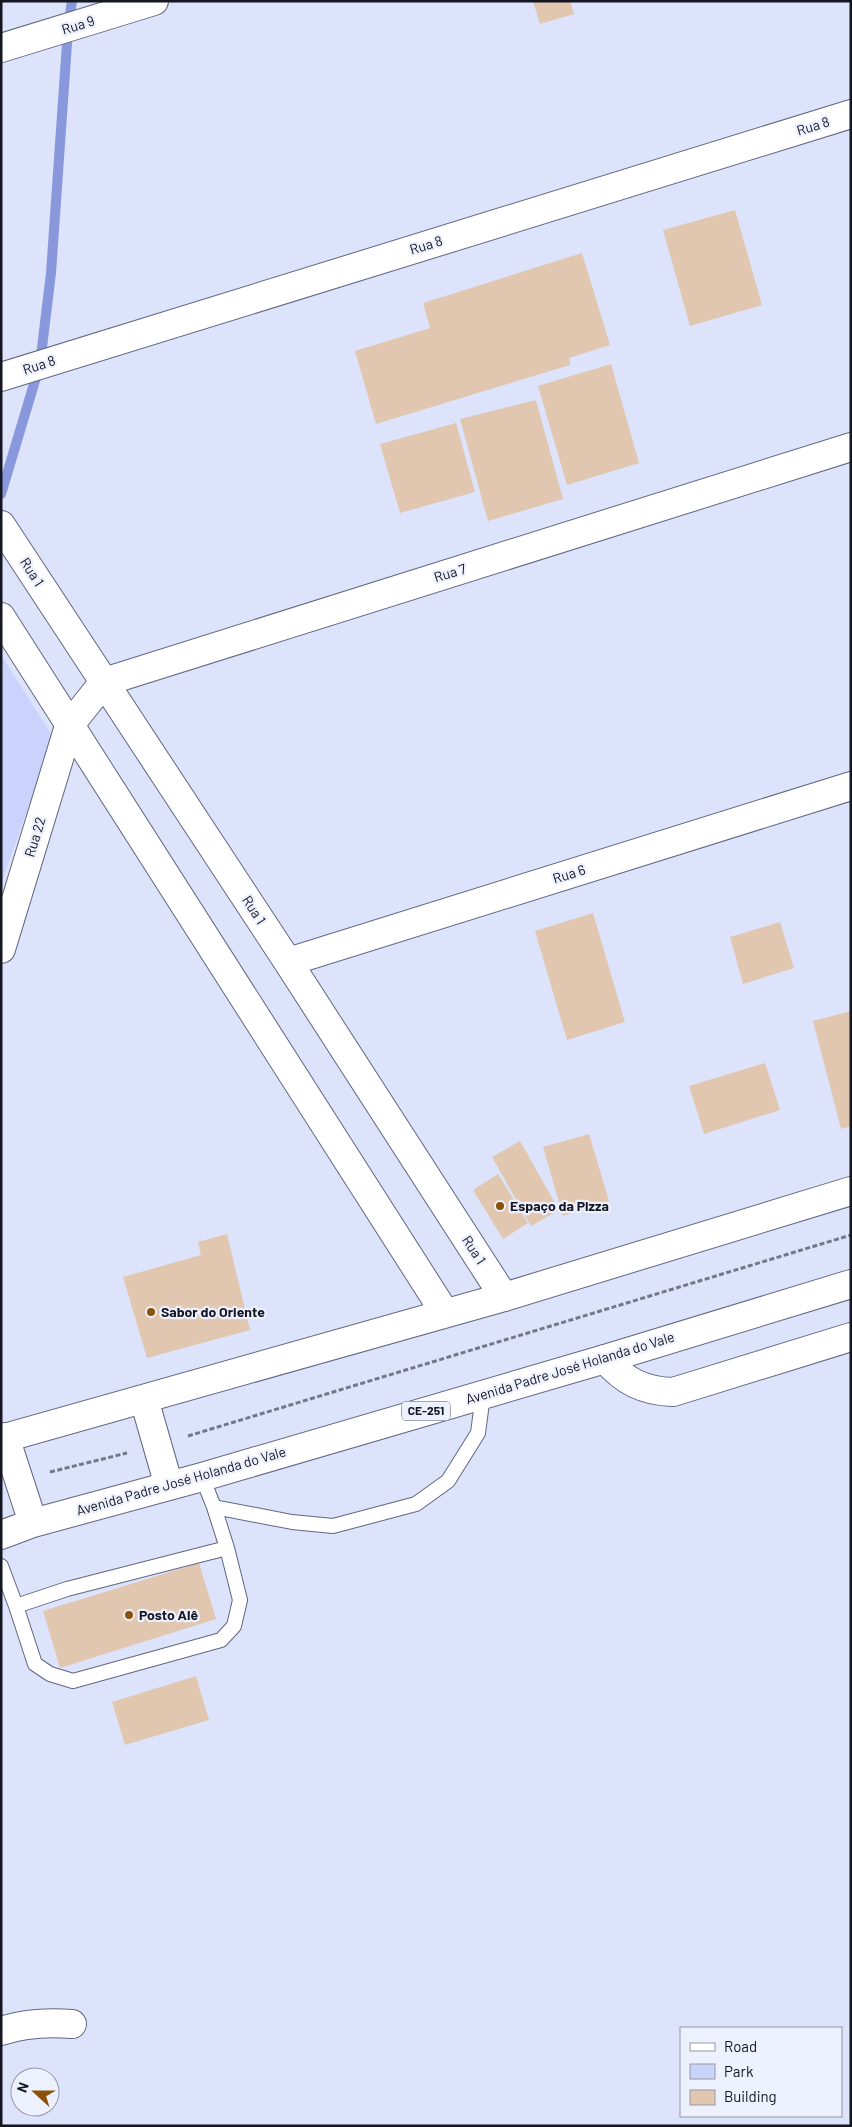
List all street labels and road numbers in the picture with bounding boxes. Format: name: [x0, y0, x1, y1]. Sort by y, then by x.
street label: Rua 9: [59, 12, 96, 38]
street label: Rua 8: [794, 113, 831, 139]
street label: Rua 8: [407, 232, 444, 258]
street label: Rua 8: [20, 351, 57, 378]
street label: Rua 1: [17, 554, 48, 589]
street label: Rua 7: [432, 560, 468, 585]
street label: Rua 22: [20, 815, 49, 859]
street label: Rua 6: [550, 861, 587, 887]
street label: Rua 1: [239, 892, 270, 927]
street label: Rua 1: [459, 1232, 490, 1267]
street label: Avenida Padre José Holanda do Vale: [463, 1328, 676, 1407]
road number: CE-251: [402, 1402, 450, 1420]
street label: Avenida Padre José Holanda do Vale: [74, 1442, 288, 1519]

